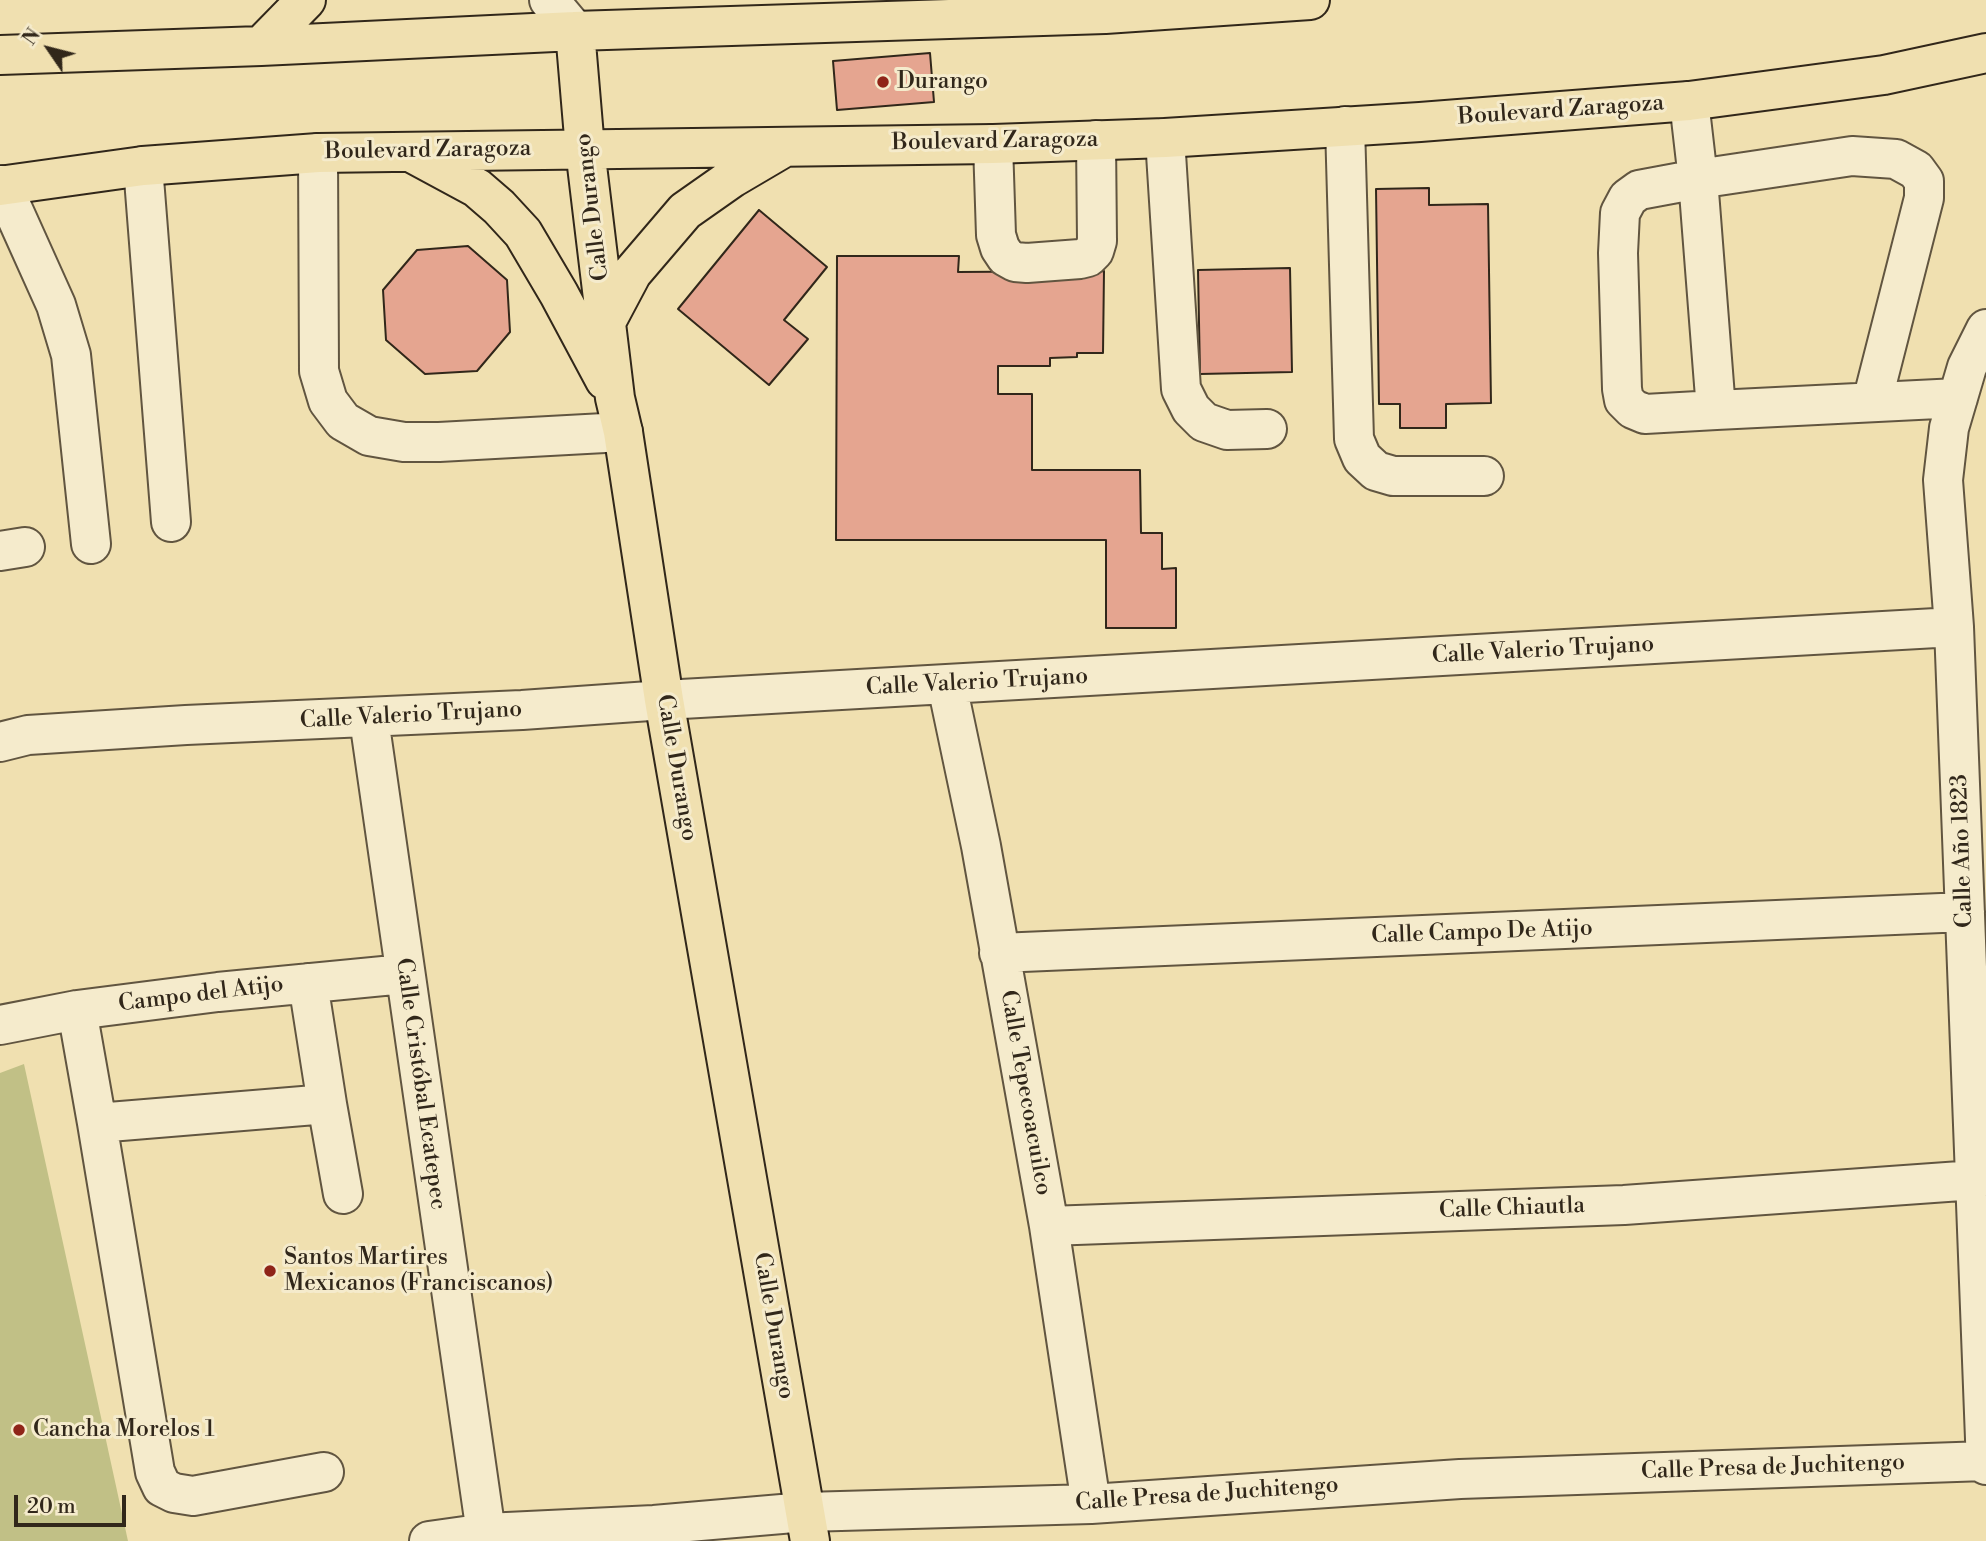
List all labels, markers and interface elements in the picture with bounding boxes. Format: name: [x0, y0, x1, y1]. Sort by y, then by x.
north arrow: [14, 14, 84, 84]
text: N: [18, 24, 46, 50]
place label: Durango: [897, 68, 988, 96]
marker: Durango: [875, 74, 891, 90]
street label: Boulevard Zaragoza: [1457, 90, 1665, 132]
street label: Boulevard Zaragoza: [891, 126, 1099, 158]
street label: Calle Durango: [570, 132, 616, 282]
street label: Boulevard Zaragoza: [324, 135, 532, 167]
street label: Calle Valerio Trujano: [1431, 631, 1655, 671]
street label: Calle Valerio Trujano: [865, 663, 1089, 703]
street label: Calle Durango: [650, 693, 702, 843]
street label: Calle Valerio Trujano: [299, 696, 523, 736]
street label: Calle Año 1823: [1947, 774, 1979, 928]
street label: Calle Campo De Atijo: [1371, 915, 1593, 951]
street label: Calle Cristóbal Ecatepec: [389, 956, 451, 1212]
street label: Campo del Atijo: [117, 971, 285, 1019]
street label: Calle Tepecoacuilco: [993, 988, 1057, 1198]
street label: Calle Chiautla: [1439, 1193, 1585, 1225]
place label: Santos Martires Mexicanos (Franciscanos): [284, 1244, 553, 1298]
street label: Calle Durango: [747, 1251, 799, 1401]
marker: Santos Martires Mexicanos (Franciscanos): [262, 1263, 278, 1279]
place label: Cancha Morelos 1: [33, 1416, 215, 1444]
marker: Cancha Morelos 1: [11, 1422, 27, 1438]
street label: Calle Presa de Juchitengo: [1641, 1450, 1905, 1486]
street label: Calle Presa de Juchitengo: [1074, 1472, 1340, 1518]
scale bar: [18, 1482, 130, 1526]
text: 20 m: [27, 1494, 76, 1520]

